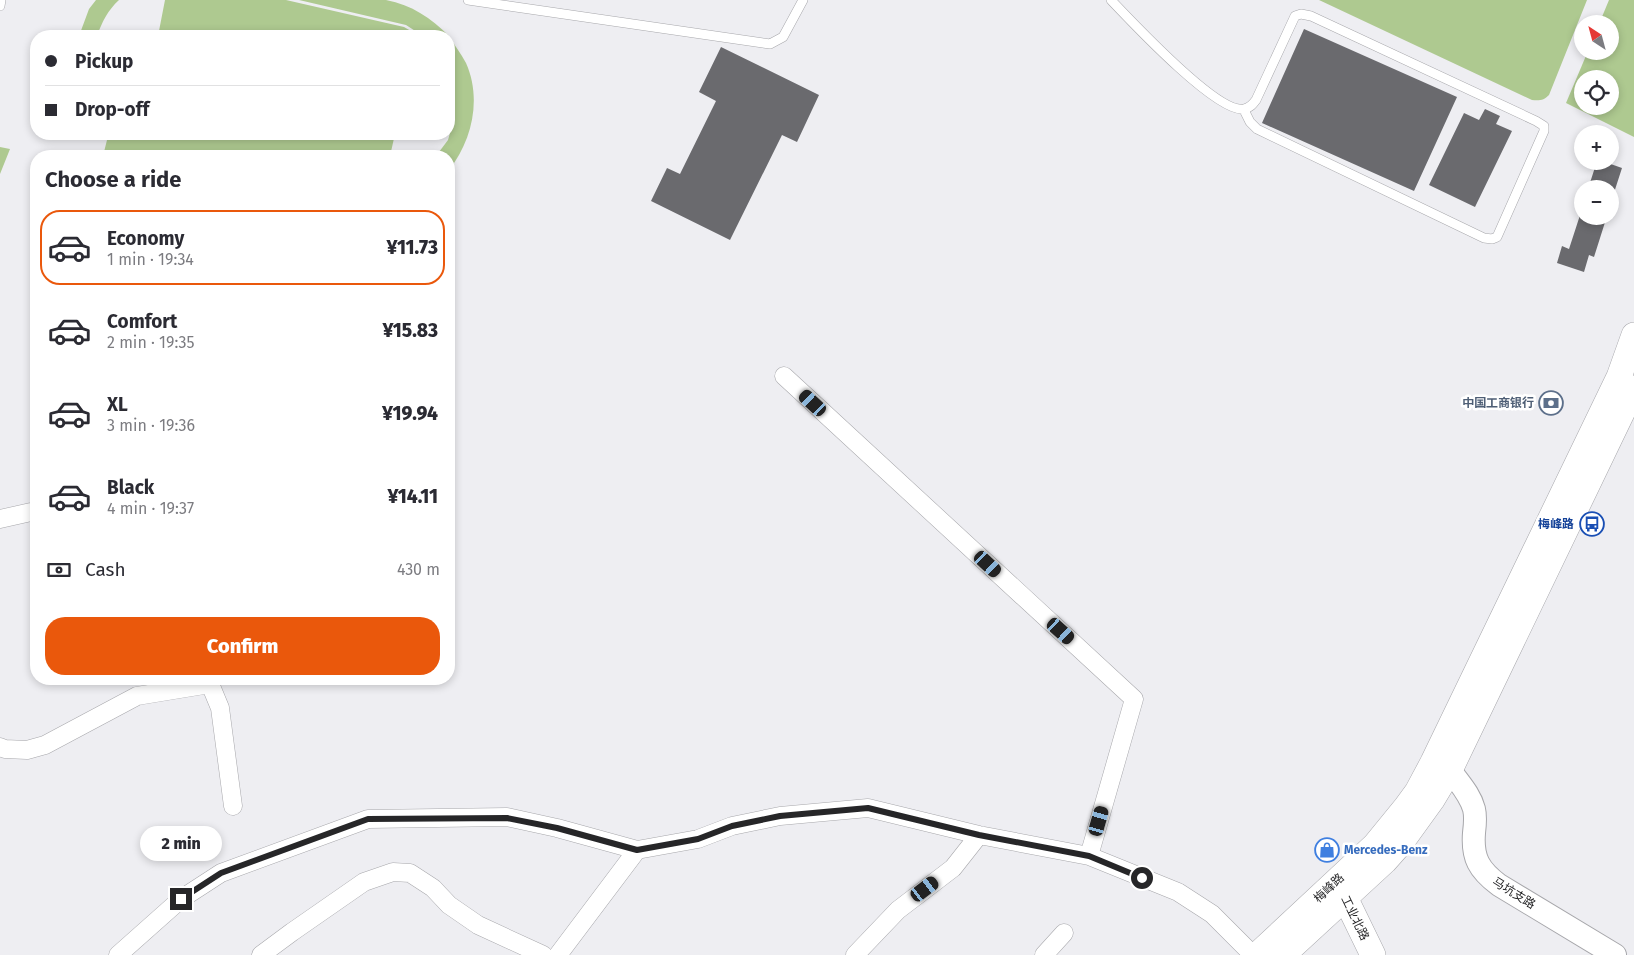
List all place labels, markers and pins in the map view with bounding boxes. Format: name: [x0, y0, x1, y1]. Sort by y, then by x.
bank icon: 中国工商银行: [1538, 390, 1564, 416]
place label: 中国工商银行: [1462, 396, 1534, 410]
bus stop icon: 梅峰路: [1579, 511, 1605, 537]
place label: 梅峰路: [1538, 517, 1574, 531]
shop icon: Mercedes-Benz: [1314, 837, 1340, 863]
place label: Mercedes-Benz: [1344, 843, 1428, 857]

